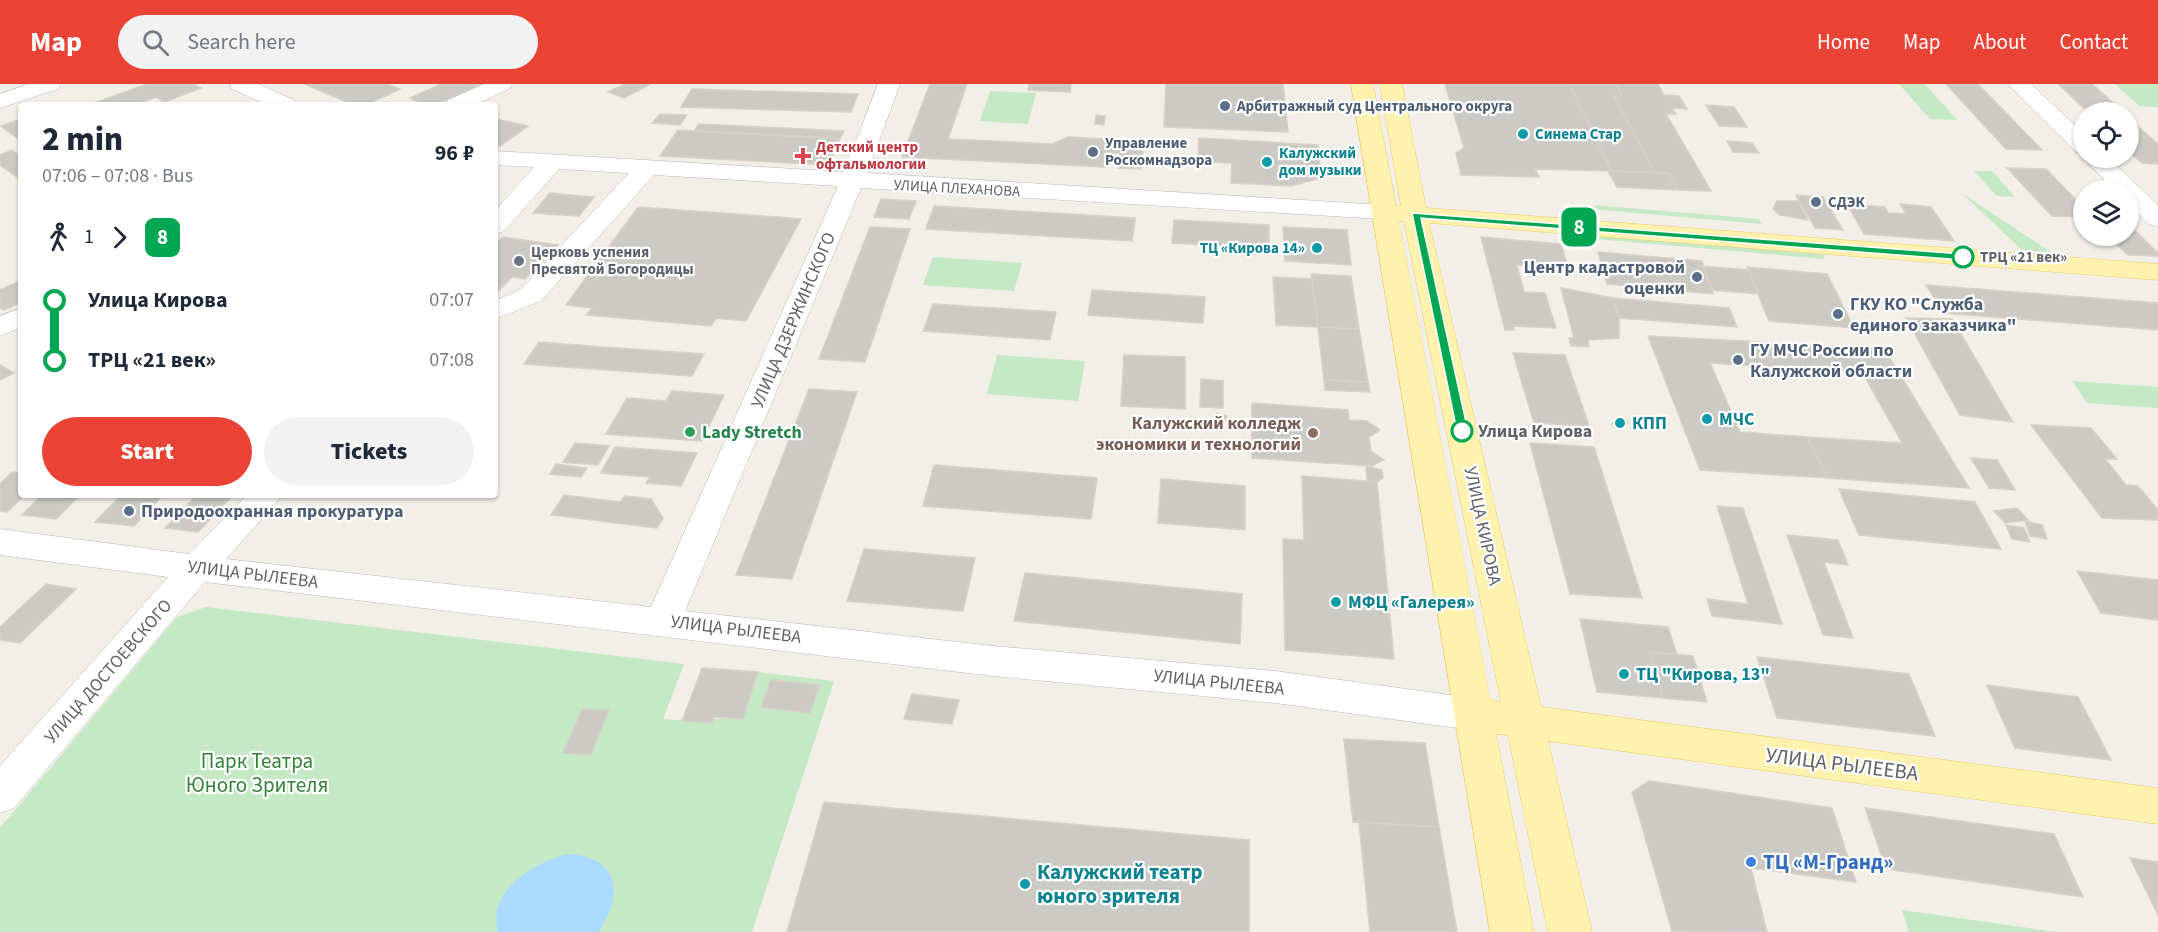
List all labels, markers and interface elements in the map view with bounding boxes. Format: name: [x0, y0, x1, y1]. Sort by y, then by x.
search box: [118, 15, 538, 69]
text: Map: [30, 22, 82, 62]
icon: search: [139, 26, 172, 59]
text: Search here: [187, 26, 296, 58]
text: Home: [1817, 27, 1870, 57]
text: Map: [1903, 27, 1941, 57]
text: About: [1974, 27, 2026, 57]
text: Contact: [2059, 27, 2128, 57]
place label: Арбитражный суд Центрального округа: [1236, 96, 1512, 117]
marker: Арбитражный суд Центрального округа: [1218, 99, 1232, 113]
map controls: [2073, 102, 2139, 246]
button: locate: [2073, 102, 2139, 168]
text: 2 min: [42, 116, 123, 163]
place label: Синема Стар: [1535, 124, 1622, 145]
marker: Синема Стар: [1516, 127, 1530, 141]
place label: Управление Роскомнадзора: [1105, 133, 1212, 171]
text: 96 ₽: [435, 137, 474, 169]
place label: Детский центр офтальмологии: [816, 137, 926, 175]
place label: Калужский дом музыки: [1279, 143, 1362, 181]
marker: Управление Роскомнадзора: [1086, 145, 1100, 159]
marker: Детский центр офтальмологии: [794, 147, 812, 165]
marker: Калужский дом музыки: [1260, 155, 1274, 169]
text: 07:06 – 07:08 · Bus: [42, 162, 193, 190]
street label: УЛИЦА ПЛЕХАНОВА: [893, 175, 1022, 202]
button: layers: [2073, 180, 2139, 246]
place label: СДЭК: [1828, 192, 1866, 213]
marker: СДЭК: [1809, 195, 1823, 209]
line badge: 8: [1560, 208, 1598, 246]
text: 8: [1573, 212, 1585, 242]
icon: walk: [42, 221, 75, 254]
icon: forward: [103, 221, 136, 254]
text: 8: [157, 222, 168, 252]
text: 1: [84, 223, 94, 251]
street label: УЛИЦА ДЗЕРЖИНСКОГО: [745, 228, 842, 412]
place label: ТЦ «Кирова 14»: [1200, 238, 1305, 259]
marker: ТЦ «Кирова 14»: [1310, 241, 1324, 255]
place label: Церковь успения Пресвятой Богородицы: [531, 242, 694, 280]
marker: ТРЦ «21 век»: [1952, 246, 1974, 268]
place label: ТРЦ «21 век»: [1980, 247, 2067, 268]
marker: Церковь успения Пресвятой Богородицы: [512, 254, 526, 268]
place label: Центр кадастровой оценки: [1523, 255, 1685, 301]
marker: Центр кадастровой оценки: [1690, 270, 1704, 284]
text: Улица Кирова: [88, 284, 228, 316]
text: 07:07: [429, 286, 474, 314]
place label: ГКУ КО "Служба единого заказчика": [1850, 292, 2016, 338]
marker: ГКУ КО "Служба единого заказчика": [1831, 307, 1845, 321]
place label: ГУ МЧС России по Калужской области: [1750, 338, 1912, 384]
text: ТРЦ «21 век»: [88, 344, 216, 376]
text: 07:08: [429, 346, 474, 374]
marker: ГУ МЧС России по Калужской области: [1731, 353, 1745, 367]
place label: МЧС: [1719, 407, 1755, 432]
place label: Калужский колледж экономики и технологий: [1096, 411, 1301, 457]
place label: КПП: [1632, 411, 1667, 436]
marker: МЧС: [1700, 412, 1714, 426]
marker: КПП: [1613, 416, 1627, 430]
button: Start: [42, 417, 252, 486]
button: Tickets: [264, 417, 474, 486]
place label: Улица Кирова: [1478, 419, 1592, 444]
place label: Lady Stretch: [702, 420, 802, 445]
marker: Улица Кирова: [1451, 420, 1473, 442]
marker: Lady Stretch: [683, 425, 697, 439]
marker: Калужский колледж экономики и технологий: [1306, 426, 1320, 440]
street label: УЛИЦА КИРОВА: [1458, 464, 1507, 588]
place label: Природоохранная прокуратура: [141, 499, 403, 524]
marker: Природоохранная прокуратура: [122, 504, 136, 518]
street label: УЛИЦА РЫЛЕЕВА: [186, 554, 320, 595]
place label: МФЦ «Галерея»: [1348, 590, 1475, 615]
street label: УЛИЦА ДОСТОЕВСКОГО: [39, 594, 178, 749]
marker: МФЦ «Галерея»: [1329, 595, 1343, 609]
street label: УЛИЦА РЫЛЕЕВА: [669, 609, 803, 650]
place label: ТЦ "Кирова, 13": [1636, 662, 1770, 687]
street label: УЛИЦА РЫЛЕЕВА: [1152, 663, 1286, 702]
marker: ТЦ "Кирова, 13": [1617, 667, 1631, 681]
street label: УЛИЦА РЫЛЕЕВА: [1764, 740, 1921, 788]
park label: Парк Театра Юного Зрителя: [186, 746, 328, 800]
place label: ТЦ «М-Гранд»: [1763, 847, 1893, 877]
marker: ТЦ «М-Гранд»: [1744, 855, 1758, 869]
place label: Калужский театр юного зрителя: [1037, 857, 1203, 911]
marker: Калужский театр юного зрителя: [1018, 877, 1032, 891]

